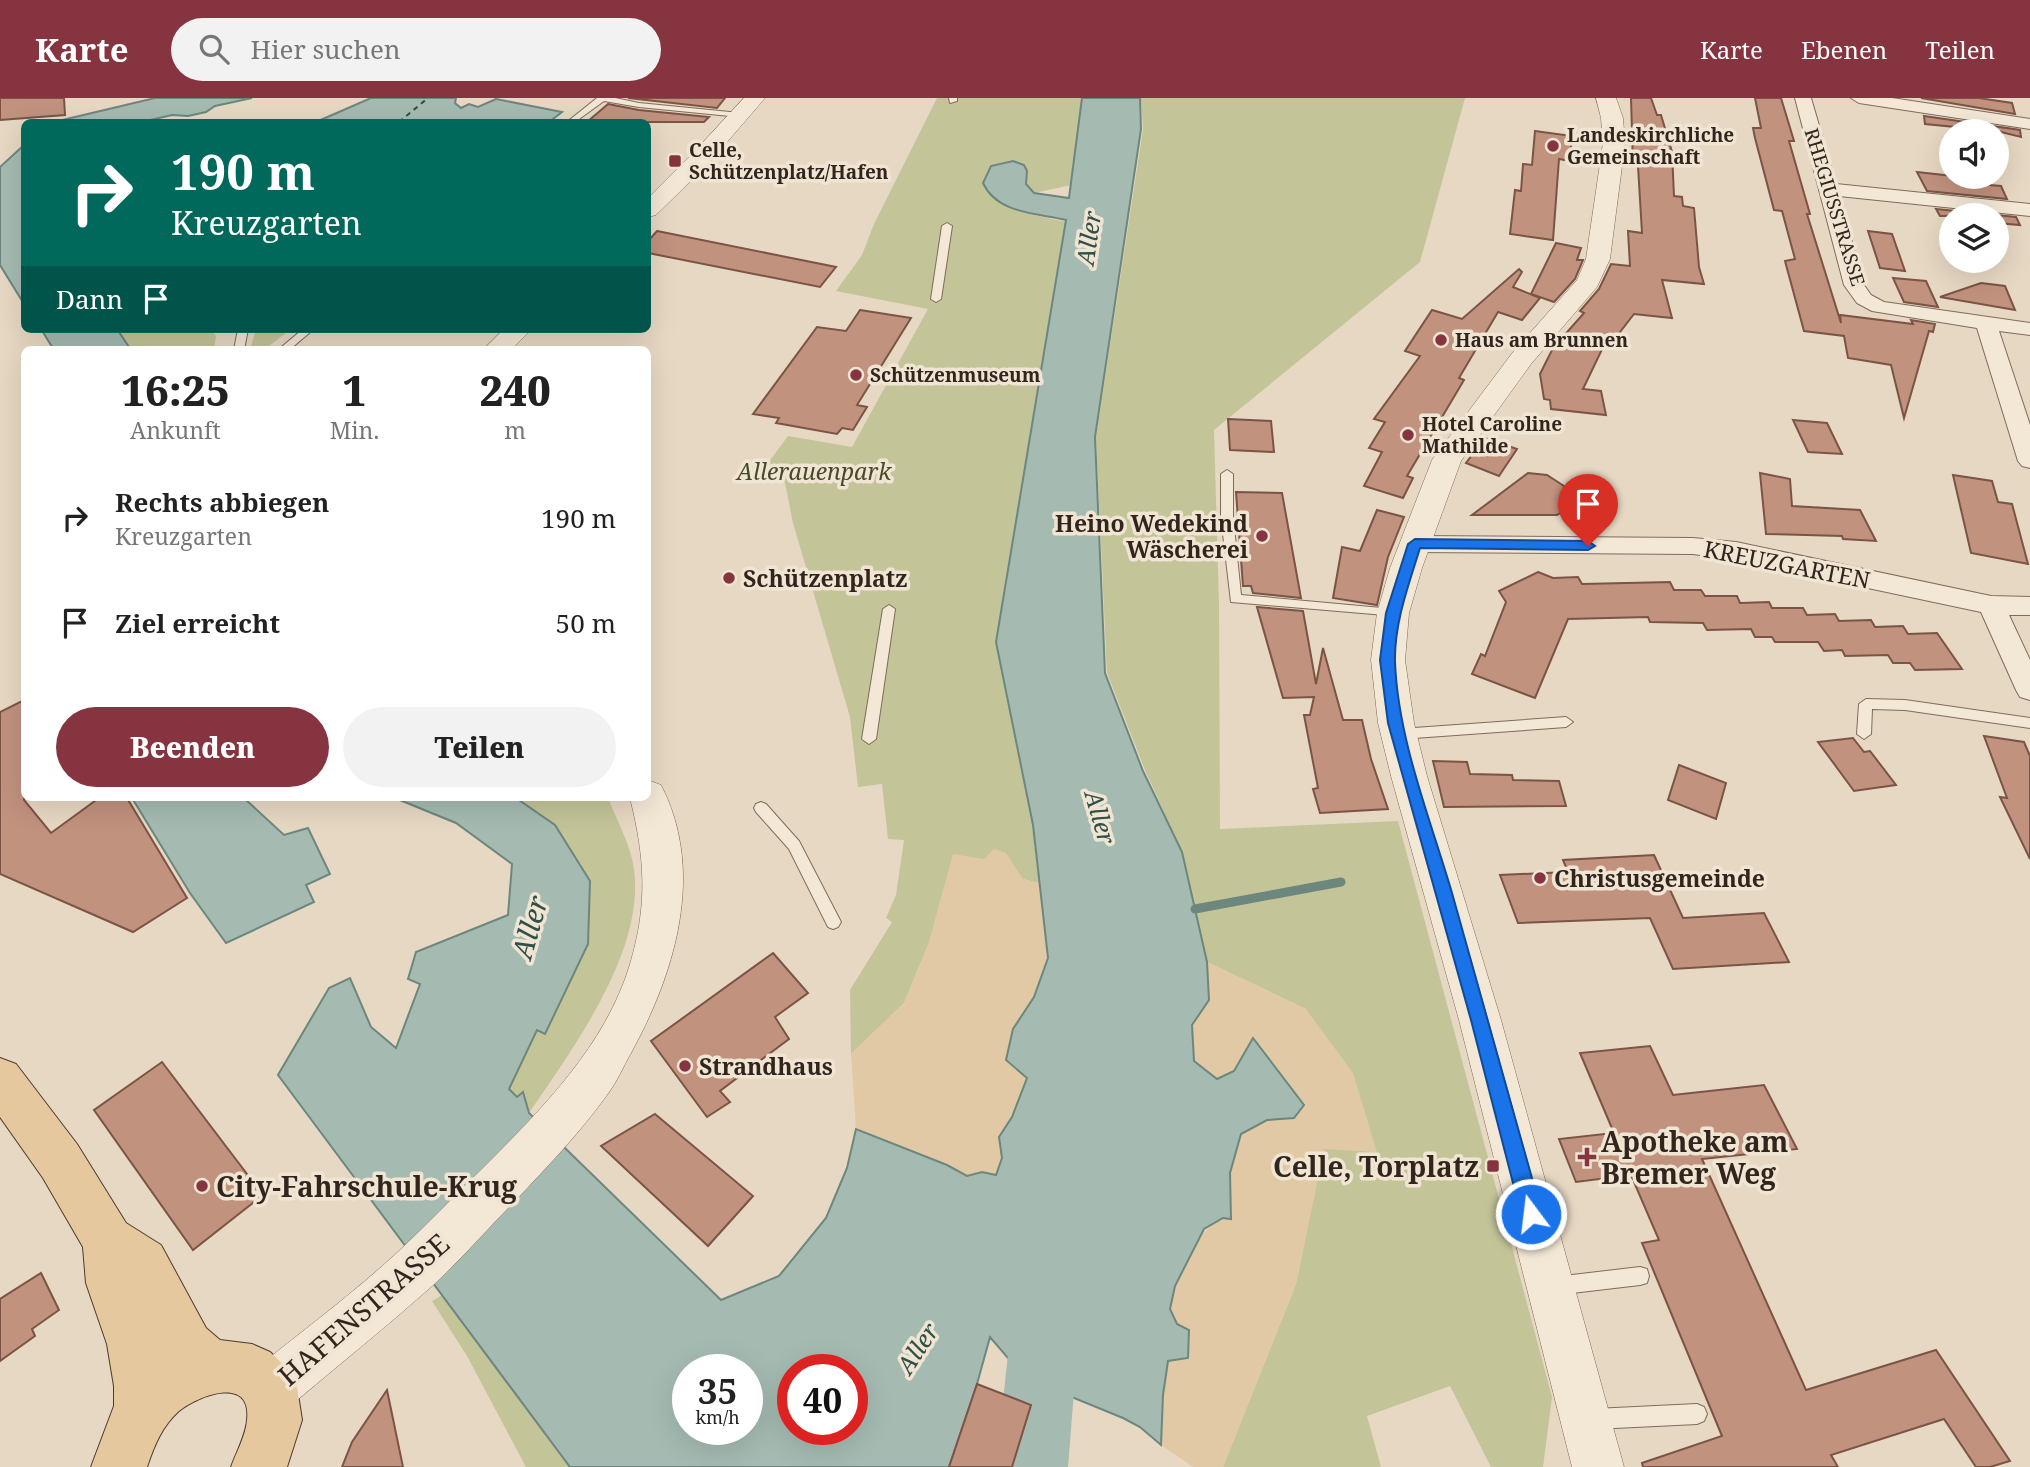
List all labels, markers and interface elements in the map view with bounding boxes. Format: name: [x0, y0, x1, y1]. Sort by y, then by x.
search box: [171, 18, 661, 81]
text: Karte: [35, 27, 129, 72]
icon: search: [195, 30, 233, 68]
text: Hier suchen: [251, 31, 401, 67]
text: Karte: [1700, 33, 1763, 66]
text: Ebenen: [1801, 33, 1887, 66]
text: Teilen: [1925, 33, 1995, 66]
map controls: [1939, 119, 2009, 273]
button: sound: [1939, 119, 2009, 189]
place label: Landeskirchliche Gemeinschaft: [1567, 122, 1734, 170]
street label: RHEGIUSSTRASSE: [1799, 125, 1871, 289]
place label: Celle, Schützenplatz/Hafen: [689, 137, 889, 185]
text: 190 m: [171, 138, 315, 204]
marker: Landeskirchliche Gemeinschaft: [1545, 138, 1561, 154]
icon: right: [56, 147, 147, 238]
marker: Celle, Schützenplatz/Hafen: [667, 153, 683, 169]
text: Kreuzgarten: [171, 201, 362, 244]
button: layers: [1939, 203, 2009, 273]
water label: Aller: [1068, 208, 1108, 269]
icon: arrive: [137, 280, 175, 318]
text: Dann: [56, 281, 123, 317]
place label: Haus am Brunnen: [1455, 327, 1628, 353]
marker: Haus am Brunnen: [1433, 332, 1449, 348]
text: 16:25: [121, 361, 230, 418]
text: 1: [343, 361, 366, 418]
text: 240: [479, 361, 551, 418]
place label: Schützenmuseum: [870, 362, 1041, 388]
marker: Schützenmuseum: [848, 367, 864, 383]
place label: Hotel Caroline Mathilde: [1422, 411, 1562, 459]
text: Ankunft: [130, 414, 221, 446]
text: Min.: [330, 414, 379, 446]
text: m: [504, 414, 526, 446]
marker: Hotel Caroline Mathilde: [1400, 427, 1416, 443]
park label: Allerauenpark: [735, 455, 892, 487]
pin: [1558, 474, 1618, 546]
text: Rechts abbiegen: [115, 484, 329, 520]
icon: arrive: [1569, 485, 1607, 523]
icon: right: [56, 499, 94, 537]
text: 190 m: [541, 500, 616, 536]
place label: Heino Wedekind Wäscherei: [1055, 507, 1248, 565]
text: Kreuzgarten: [115, 520, 252, 552]
marker: Heino Wedekind Wäscherei: [1254, 528, 1270, 544]
street label: KREUZGARTEN: [1701, 532, 1873, 596]
place label: Schützenplatz: [743, 562, 907, 594]
marker: Schützenplatz: [721, 570, 737, 586]
icon: arrive: [56, 604, 94, 642]
text: Ziel erreicht: [115, 605, 280, 641]
text: 50 m: [556, 605, 616, 641]
button: Beenden: [56, 707, 329, 787]
button: Teilen: [343, 707, 616, 787]
water label: Aller: [1077, 784, 1125, 849]
place label: Christusgemeinde: [1554, 862, 1765, 894]
marker: Christusgemeinde: [1532, 870, 1548, 886]
water label: Aller: [501, 890, 556, 965]
place label: Strandhaus: [699, 1050, 833, 1082]
marker: Strandhaus: [677, 1058, 693, 1074]
place label: Apotheke am Bremer Weg: [1601, 1122, 1788, 1192]
place label: Celle, Torplatz: [1273, 1147, 1479, 1185]
marker: Apotheke am Bremer Weg: [1579, 1149, 1595, 1165]
marker: Celle, Torplatz: [1485, 1158, 1501, 1174]
place label: City-Fahrschule-Krug: [216, 1167, 517, 1205]
position arrow: [1494, 1177, 1568, 1251]
marker: City-Fahrschule-Krug: [194, 1178, 210, 1194]
street label: HAFENSTRASSE: [269, 1224, 457, 1394]
water label: Aller: [887, 1315, 946, 1382]
speed limit sign: 40: [777, 1354, 868, 1445]
text: 35: [698, 1367, 737, 1414]
text: km/h: [695, 1405, 740, 1429]

